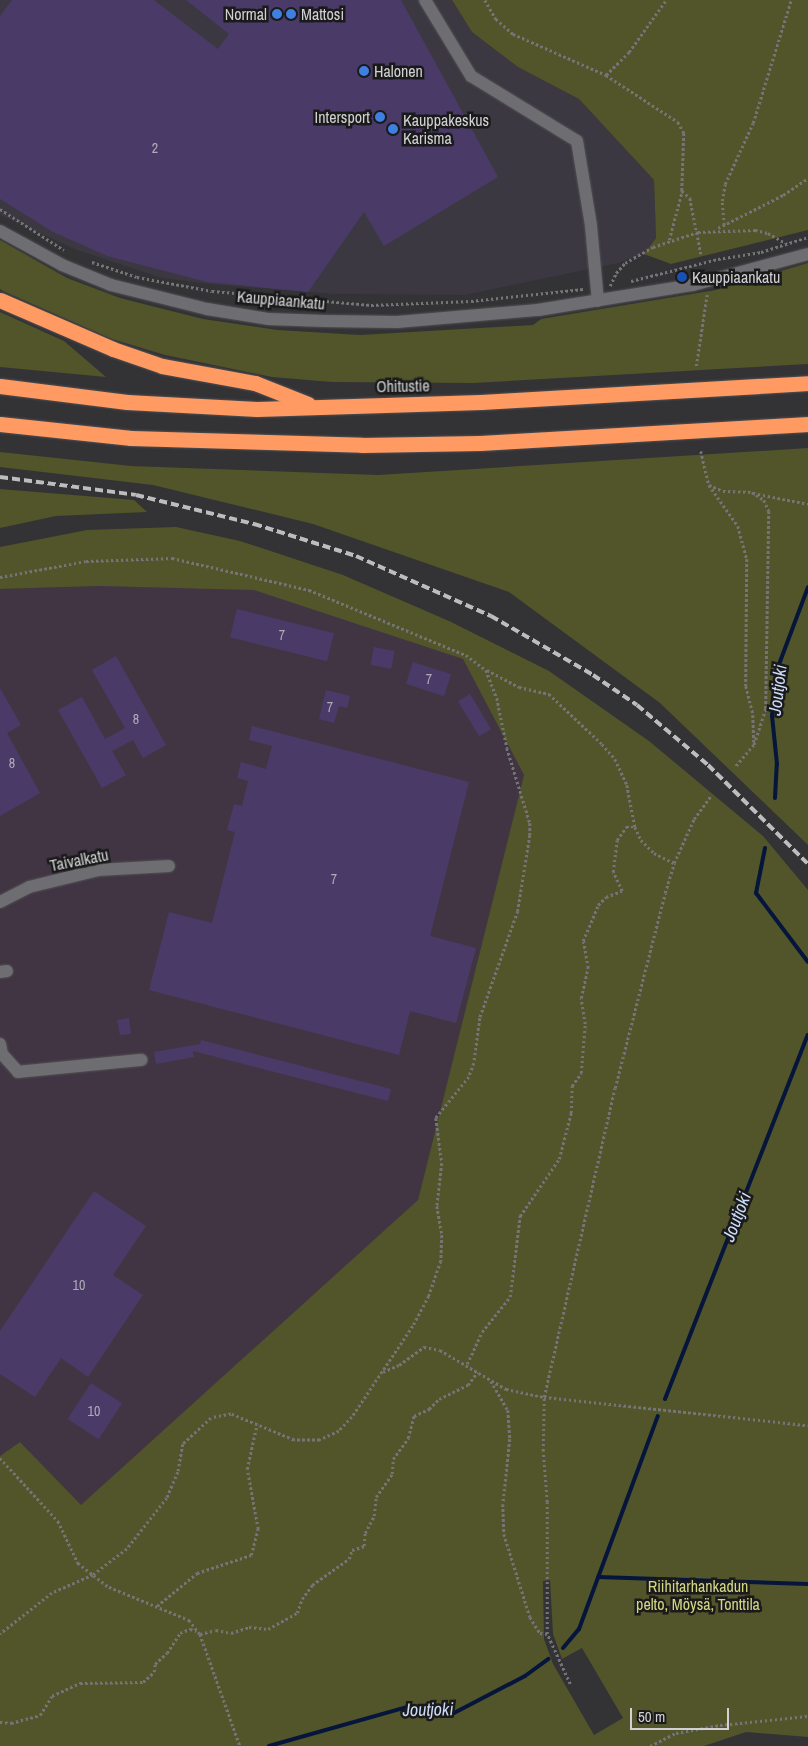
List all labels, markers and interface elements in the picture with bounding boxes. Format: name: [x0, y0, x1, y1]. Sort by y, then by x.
place label: Normal: [225, 4, 267, 24]
place label: Mattosi: [301, 4, 344, 24]
marker: Normal: [271, 8, 283, 20]
marker: Mattosi: [285, 8, 297, 20]
place label: Halonen: [374, 61, 423, 81]
marker: Halonen: [358, 65, 370, 77]
place label: Intersport: [315, 107, 370, 127]
place label: Kauppakeskus Karisma: [403, 110, 489, 148]
marker: Intersport: [374, 111, 386, 123]
marker: Kauppakeskus Karisma: [387, 123, 399, 135]
house number: 2: [152, 140, 158, 156]
place label: Kauppiaankatu: [692, 267, 780, 287]
marker: Kauppiaankatu: [676, 271, 688, 283]
street label: Kauppiaankatu: [236, 287, 326, 313]
street label: Ohitustie: [376, 376, 430, 396]
house number: 7: [279, 627, 285, 643]
water label: Joutjoki: [764, 663, 792, 717]
house number: 7: [426, 671, 432, 687]
house number: 7: [327, 699, 333, 715]
house number: 8: [133, 711, 139, 727]
house number: 8: [9, 755, 15, 771]
street label: Taivalkatu: [48, 845, 110, 875]
house number: 7: [331, 871, 337, 887]
water label: Joutjoki: [718, 1189, 756, 1245]
house number: 10: [73, 1277, 85, 1293]
house number: 10: [88, 1403, 100, 1419]
park label: Riihitarhankadun pelto, Möysä, Tonttila: [636, 1576, 760, 1614]
scale bar: [633, 1698, 732, 1730]
water label: Joutjoki: [402, 1699, 454, 1721]
text: 50 m: [638, 1706, 665, 1727]

